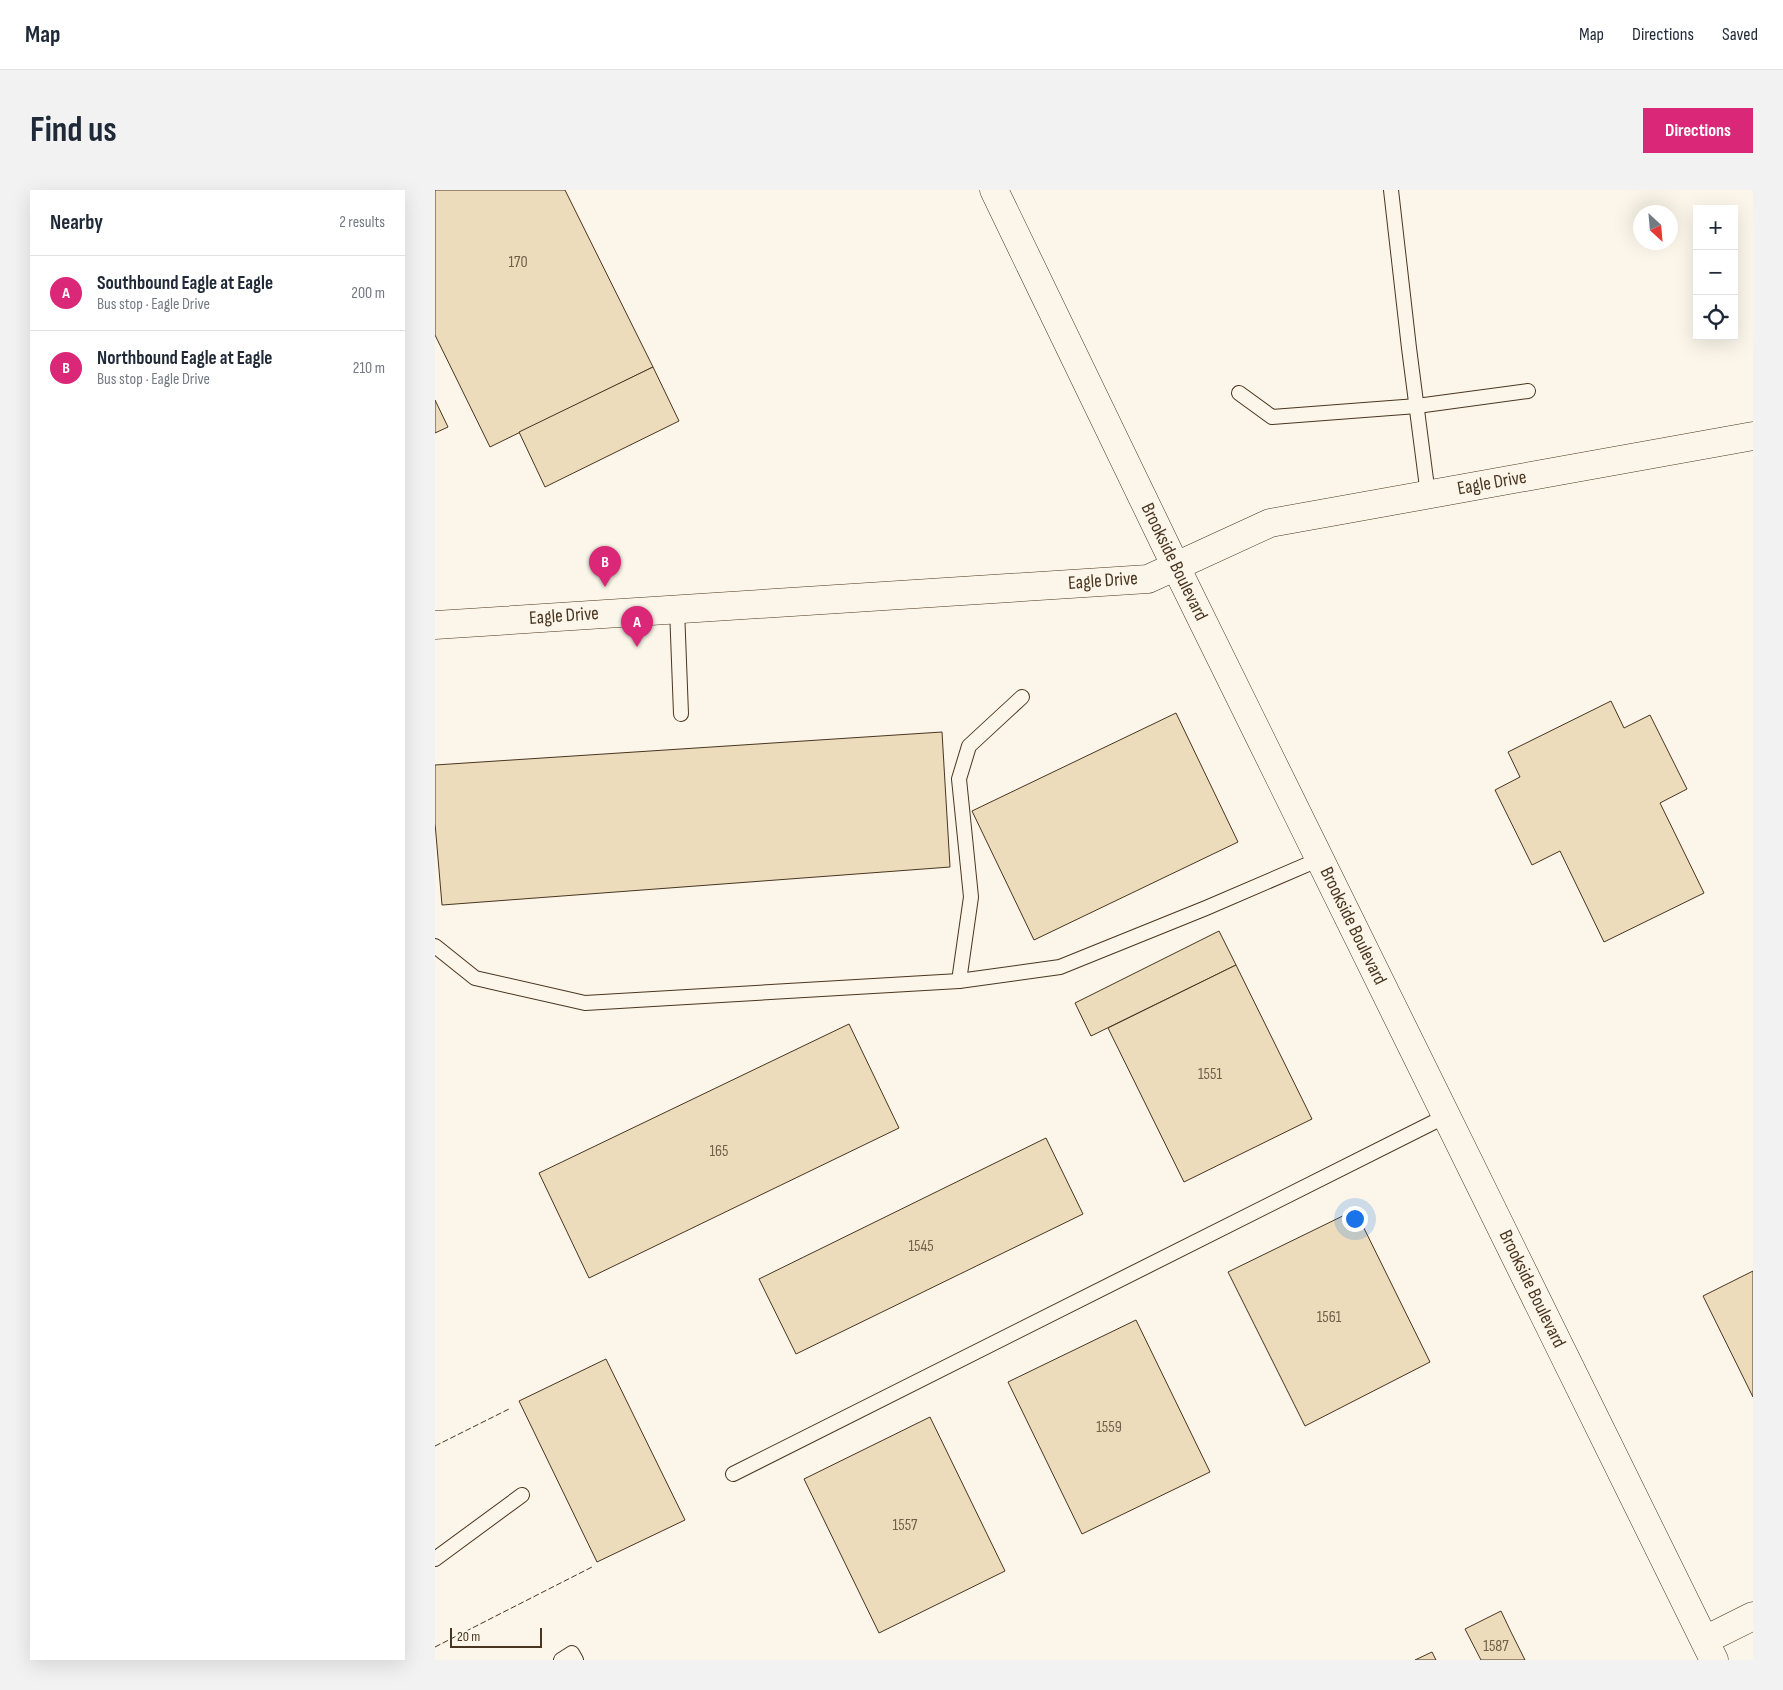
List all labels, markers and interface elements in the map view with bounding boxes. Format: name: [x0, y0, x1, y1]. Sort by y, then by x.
text: Map: [25, 20, 60, 49]
text: Map: [1579, 24, 1604, 45]
text: Directions: [1632, 24, 1694, 45]
text: Saved: [1722, 24, 1758, 45]
button: Directions: [1643, 108, 1753, 153]
text: Find us: [30, 109, 117, 152]
north arrow: [1633, 205, 1678, 250]
map controls: [1693, 205, 1738, 340]
button: +: [1693, 205, 1738, 250]
text: Nearby: [50, 210, 103, 235]
text: 2 results: [339, 213, 385, 232]
button: −: [1693, 250, 1738, 295]
house number: 170: [508, 253, 528, 272]
text: Southbound Eagle at Eagle: [97, 272, 273, 295]
text: A: [62, 284, 70, 303]
text: 200 m: [351, 284, 385, 303]
text: Bus stop · Eagle Drive: [97, 295, 210, 314]
button: locate: [1693, 295, 1738, 340]
text: Northbound Eagle at Eagle: [97, 347, 272, 370]
text: B: [62, 359, 70, 378]
text: 210 m: [353, 359, 385, 378]
text: Bus stop · Eagle Drive: [97, 370, 210, 389]
street label: Eagle Drive: [1456, 466, 1528, 500]
street label: Brookside Boulevard: [1136, 499, 1212, 625]
pin: B: [589, 546, 621, 587]
street label: Eagle Drive: [1067, 567, 1139, 595]
street label: Eagle Drive: [528, 602, 600, 630]
pin: A: [621, 606, 653, 647]
street label: Brookside Boulevard: [1315, 863, 1391, 989]
house number: 1551: [1198, 1065, 1222, 1084]
house number: 165: [709, 1142, 729, 1161]
your location: [1342, 1206, 1368, 1232]
street label: Brookside Boulevard: [1494, 1226, 1570, 1352]
house number: 1545: [908, 1237, 934, 1256]
house number: 1561: [1317, 1308, 1342, 1327]
house number: 1559: [1096, 1418, 1122, 1437]
house number: 1557: [893, 1516, 918, 1535]
scale bar: [450, 1625, 543, 1648]
text: 20 m: [457, 1628, 480, 1645]
house number: 1587: [1483, 1637, 1509, 1656]

